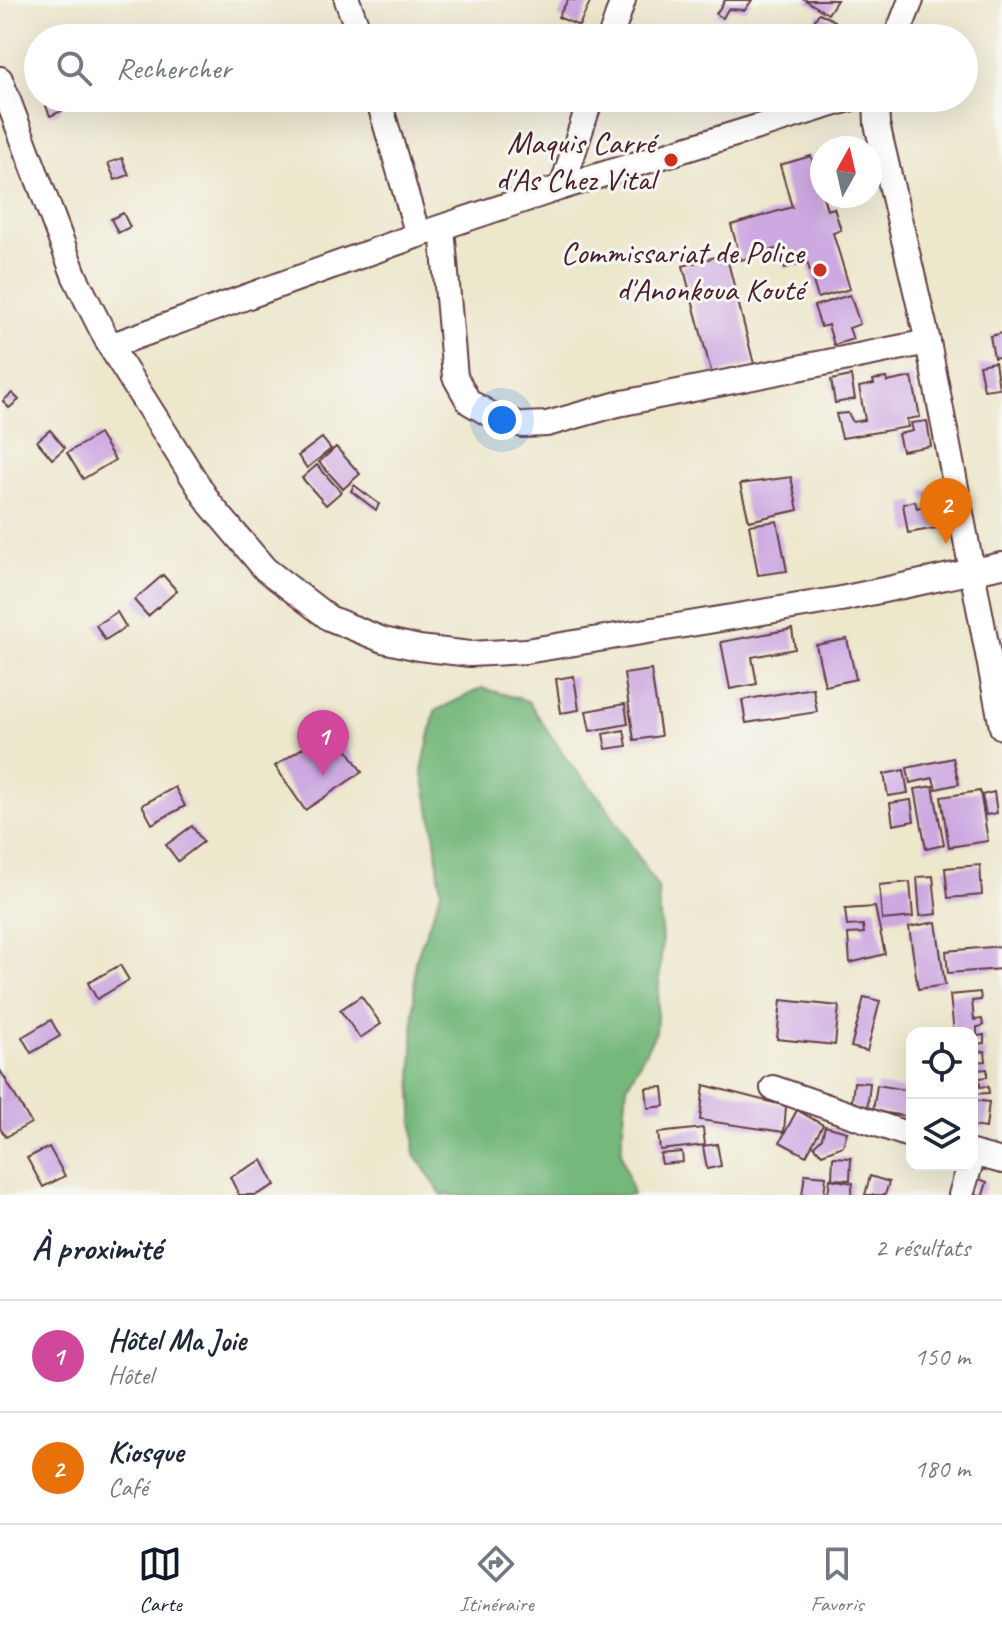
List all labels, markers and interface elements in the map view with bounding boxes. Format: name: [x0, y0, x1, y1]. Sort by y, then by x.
search box: [24, 24, 978, 112]
icon: search: [52, 46, 96, 90]
text: Rechercher: [116, 49, 231, 87]
place label: Maquis Carré d'As Chez Vital: [496, 122, 661, 200]
north arrow: [810, 136, 882, 208]
marker: Maquis Carré d'As Chez Vital: [662, 151, 680, 169]
place label: Commissariat de Police d'Anonkoua Kouté: [561, 232, 809, 310]
marker: Commissariat de Police d'Anonkoua Kouté: [811, 261, 829, 279]
your location: [482, 400, 522, 440]
pin: 2: [920, 478, 972, 544]
pin: 1: [297, 710, 349, 776]
map controls: [906, 1027, 978, 1171]
button: locate: [906, 1027, 978, 1099]
button: layers: [906, 1099, 978, 1171]
text: À proximité: [32, 1226, 161, 1269]
text: 2 résultats: [875, 1231, 970, 1264]
text: Hôtel Ma Joie: [108, 1321, 246, 1359]
text: 1: [52, 1340, 64, 1373]
text: 150 m: [914, 1340, 970, 1373]
text: Hôtel: [108, 1359, 153, 1392]
text: Kiosque: [108, 1433, 183, 1471]
text: 2: [52, 1452, 64, 1485]
text: 180 m: [914, 1452, 970, 1485]
text: Café: [108, 1471, 148, 1504]
tab: Carte: [138, 1542, 182, 1618]
tab: Itinéraire: [459, 1542, 534, 1618]
tab: Favoris: [810, 1542, 864, 1618]

